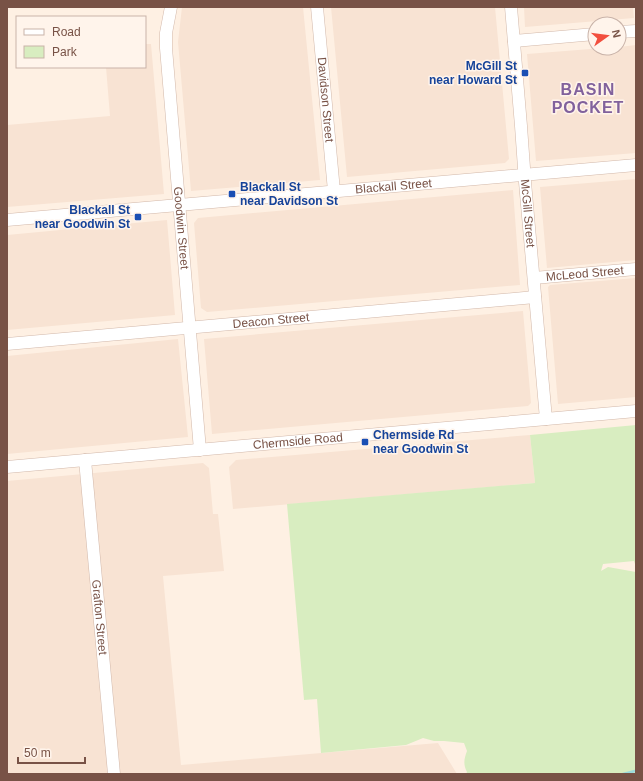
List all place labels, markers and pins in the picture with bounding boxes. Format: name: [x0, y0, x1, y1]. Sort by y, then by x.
place label: McGill St near Howard St: [429, 59, 517, 87]
marker: McGill St near Howard St: [520, 68, 530, 78]
place label: Blackall St near Davidson St: [240, 180, 338, 208]
marker: Blackall St near Davidson St: [227, 189, 237, 199]
place label: Blackall St near Goodwin St: [35, 203, 130, 231]
marker: Blackall St near Goodwin St: [133, 212, 143, 222]
place label: Chermside Rd near Goodwin St: [373, 428, 468, 456]
marker: Chermside Rd near Goodwin St: [360, 437, 370, 447]

